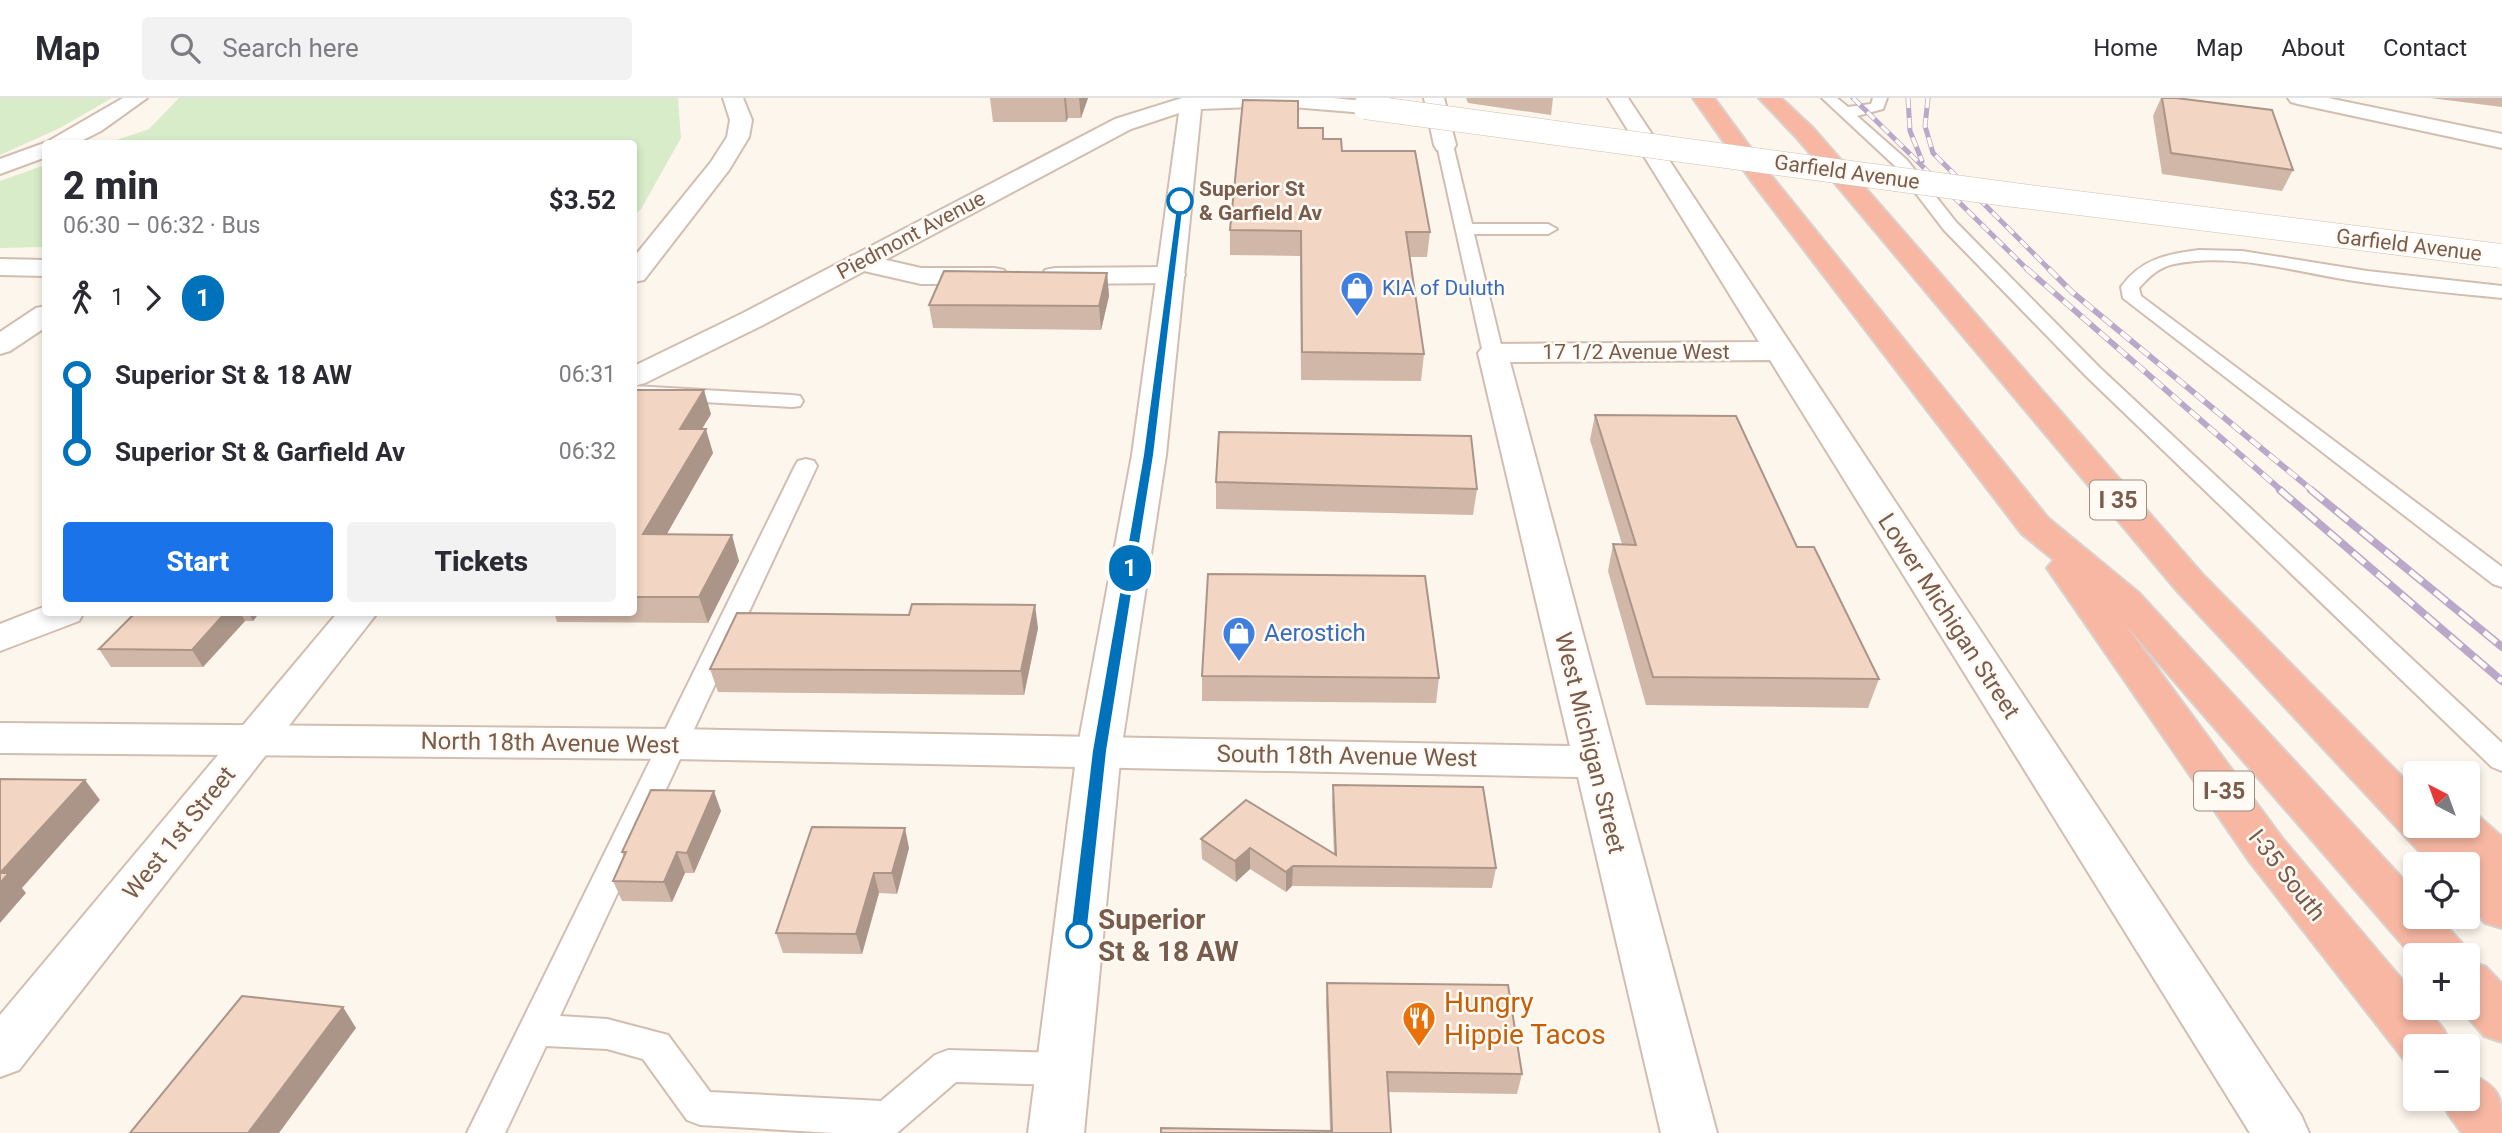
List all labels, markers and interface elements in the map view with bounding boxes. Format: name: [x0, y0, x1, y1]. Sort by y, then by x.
search box: [142, 17, 632, 80]
text: Map: [35, 29, 100, 68]
icon: search: [166, 29, 204, 67]
text: Search here: [222, 33, 359, 63]
text: Home: [2093, 34, 2158, 62]
text: Map: [2196, 34, 2243, 62]
text: About: [2281, 34, 2345, 62]
text: Contact: [2383, 34, 2467, 62]
street label: Garfield Avenue: [1773, 150, 1921, 194]
text: 2 min: [63, 164, 159, 208]
place label: Superior St & Garfield Av: [1199, 177, 1323, 225]
text: $3.52: [549, 185, 616, 215]
street label: Piedmont Avenue: [833, 186, 989, 284]
marker: Superior St & Garfield Av: [1167, 188, 1193, 214]
text: 06:30 – 06:32 · Bus: [63, 212, 260, 239]
street label: Garfield Avenue: [2335, 224, 2483, 266]
shop icon: KIA of Duluth: [1338, 269, 1376, 318]
place label: KIA of Duluth: [1382, 276, 1505, 300]
icon: walk: [63, 279, 101, 317]
icon: forward: [134, 279, 172, 317]
text: 1: [111, 284, 124, 311]
text: 1: [196, 284, 210, 312]
street label: 17 1/2 Avenue West: [1542, 340, 1730, 364]
text: Superior St & 18 AW: [115, 360, 352, 390]
text: 06:31: [559, 361, 616, 388]
text: Superior St & Garfield Av: [115, 437, 405, 467]
text: 06:32: [559, 438, 616, 465]
road number: I 35: [2090, 480, 2146, 520]
street label: Lower Michigan Street: [1872, 508, 2026, 724]
button: Start: [63, 522, 333, 602]
button: Tickets: [347, 522, 616, 602]
line badge: 1: [1107, 545, 1153, 591]
text: 1: [1123, 554, 1137, 582]
shop icon: Aerostich: [1220, 614, 1258, 663]
place label: Aerostich: [1264, 619, 1366, 647]
street label: West Michigan Street: [1549, 629, 1631, 857]
street label: North 18th Avenue West: [420, 727, 680, 759]
street label: South 18th Avenue West: [1217, 740, 1478, 772]
street label: West 1st Street: [117, 761, 241, 905]
north arrow: [2403, 761, 2480, 838]
map controls: [2403, 761, 2480, 1111]
road number: I-35: [2194, 772, 2254, 810]
street label: I-35 South: [2243, 824, 2331, 926]
button: locate: [2403, 852, 2480, 929]
place label: Superior St & 18 AW: [1098, 903, 1239, 968]
marker: Superior St & 18 AW: [1066, 922, 1092, 948]
button: +: [2403, 943, 2480, 1020]
place label: Hungry Hippie Tacos: [1444, 986, 1606, 1051]
restaurant icon: Hungry Hippie Tacos: [1400, 999, 1438, 1048]
button: −: [2403, 1034, 2480, 1111]

